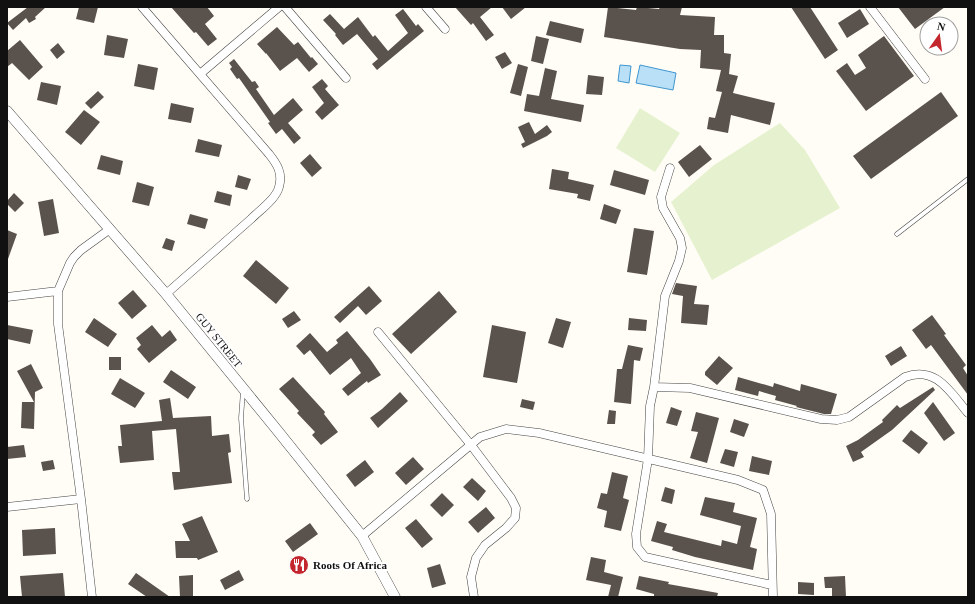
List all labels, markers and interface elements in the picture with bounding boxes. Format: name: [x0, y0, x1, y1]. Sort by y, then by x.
north arrow: [919, 16, 959, 56]
text: N: [936, 20, 947, 33]
street label: GUY STREET: [193, 310, 245, 370]
restaurant icon: Roots Of Africa: [288, 554, 310, 576]
place label: Roots Of Africa: [313, 559, 387, 571]

